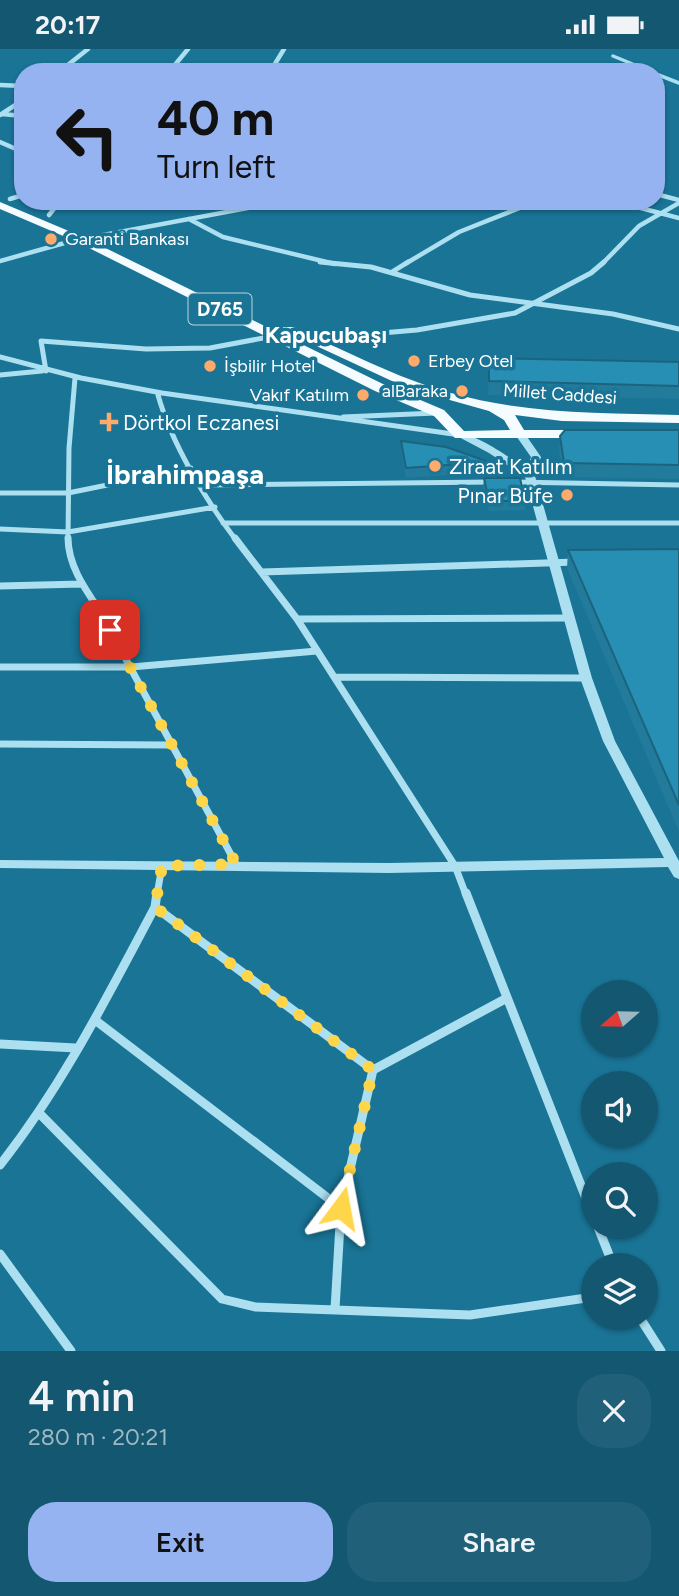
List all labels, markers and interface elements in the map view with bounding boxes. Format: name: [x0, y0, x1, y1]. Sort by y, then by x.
text: 20:17: [35, 9, 100, 41]
text: 40 m: [157, 88, 274, 147]
icon: left: [42, 91, 133, 182]
text: Turn left: [157, 148, 276, 186]
place label: Garanti Bankası: [65, 228, 189, 250]
marker: Garanti Bankası: [43, 231, 59, 247]
road number: D765: [188, 293, 252, 325]
district label: Kapucubaşı: [265, 321, 387, 349]
place label: Erbey Otel: [428, 350, 513, 372]
marker: Erbey Otel: [406, 353, 422, 369]
place label: İşbilir Hotel: [224, 355, 315, 377]
marker: İşbilir Hotel: [202, 358, 218, 374]
street label: Millet Caddesi: [502, 379, 618, 409]
place label: alBaraka: [382, 380, 448, 402]
marker: alBaraka: [454, 383, 470, 399]
place label: Vakıf Katılım: [250, 384, 349, 406]
marker: Vakıf Katılım: [355, 387, 371, 403]
place label: Dörtkol Eczanesi: [123, 410, 279, 435]
marker: Dörtkol Eczanesi: [101, 414, 117, 430]
place label: Ziraat Katılım: [449, 454, 573, 479]
district label: İbrahimpaşa: [106, 457, 264, 491]
marker: Ziraat Katılım: [427, 458, 443, 474]
place label: Pınar Büfe: [458, 483, 553, 508]
marker: Pınar Büfe: [559, 487, 575, 503]
pin: [80, 600, 140, 660]
icon: arrive: [91, 611, 129, 649]
north arrow: [581, 980, 658, 1057]
map controls: [581, 980, 658, 1330]
button: sound: [581, 1071, 658, 1148]
button: search: [581, 1162, 658, 1239]
position arrow: [304, 1171, 378, 1245]
button: layers: [581, 1253, 658, 1330]
text: 4 min: [28, 1371, 135, 1422]
button: close: [577, 1374, 651, 1448]
text: 280 m · 20:21: [28, 1423, 168, 1451]
button: Exit: [28, 1502, 333, 1582]
button: Share: [347, 1502, 651, 1582]

